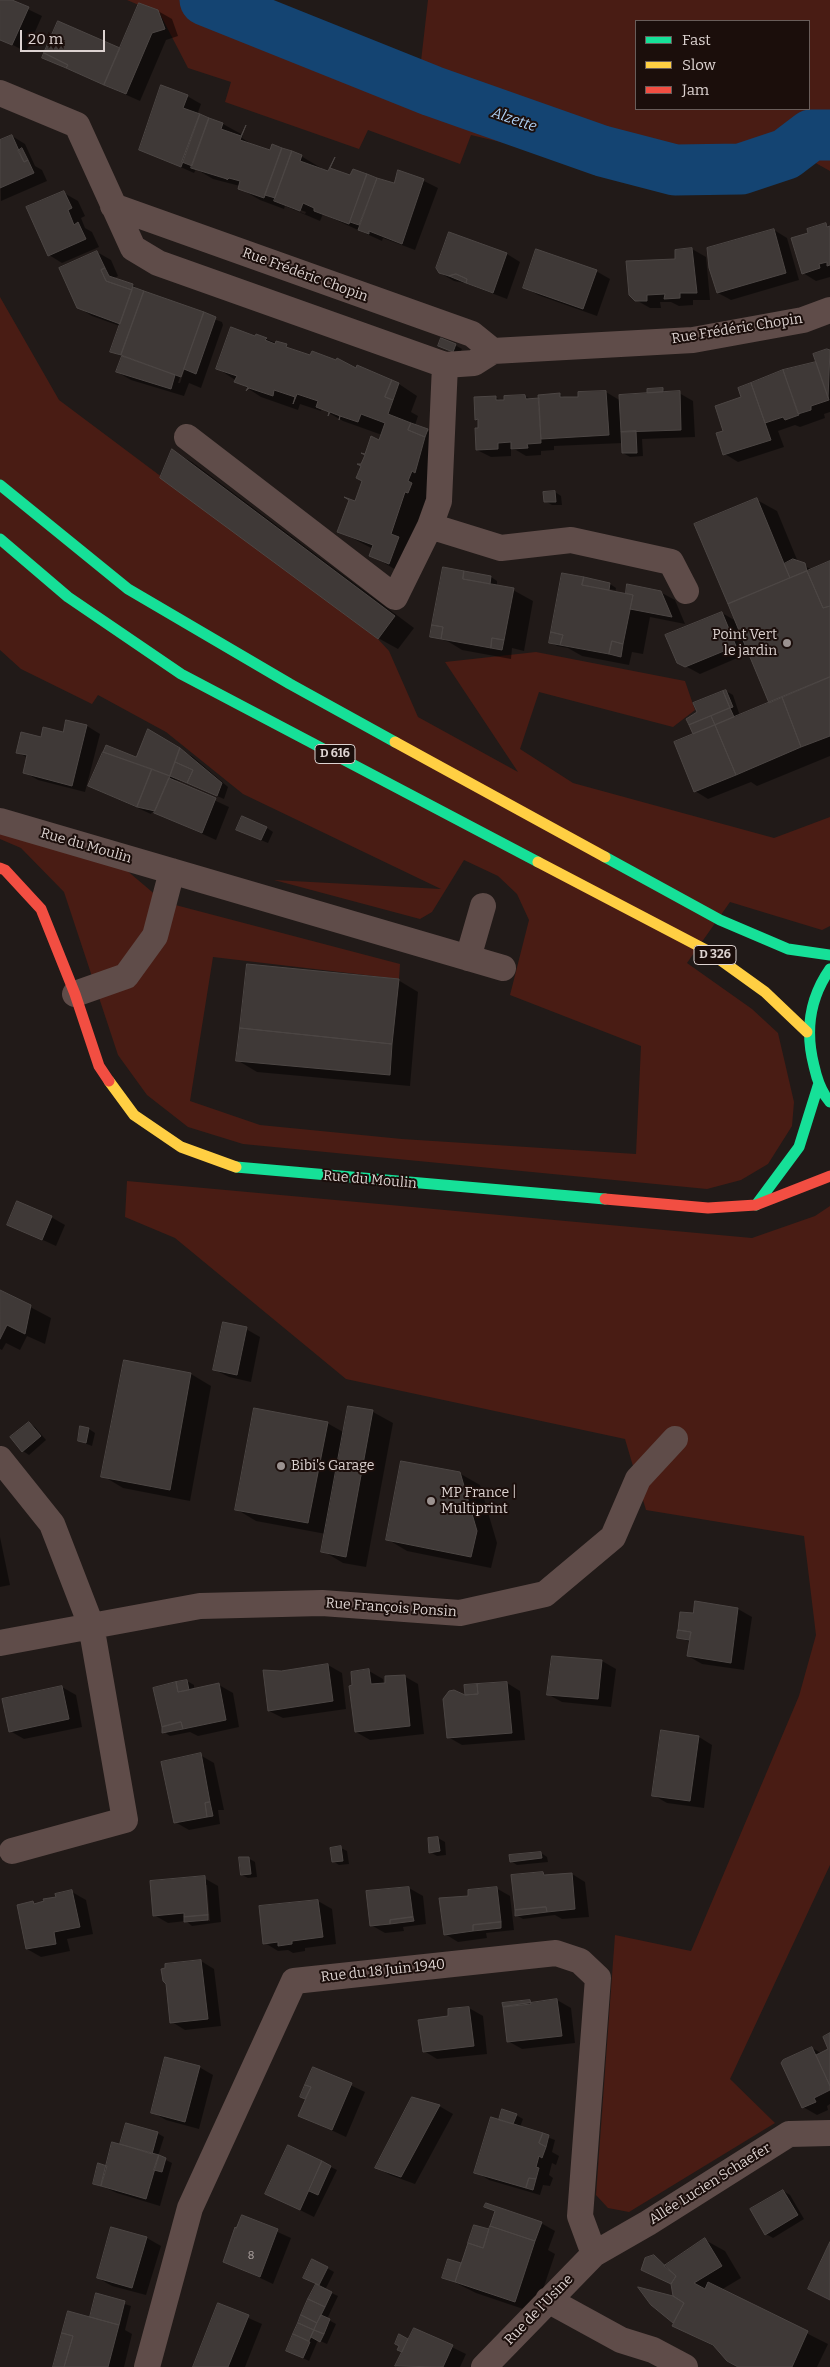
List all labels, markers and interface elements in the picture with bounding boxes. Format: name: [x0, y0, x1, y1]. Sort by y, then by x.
scale bar: [22, 20, 108, 52]
legend: [635, 20, 810, 110]
text: 20 m: [28, 30, 63, 48]
text: Fast: [682, 31, 711, 49]
text: Slow: [682, 56, 716, 74]
text: Jam: [682, 81, 709, 99]
water label: Alzette: [489, 104, 539, 136]
street label: Rue Frédéric Chopin: [240, 245, 370, 305]
street label: Rue Frédéric Chopin: [670, 310, 804, 348]
place label: Point Vert le jardin: [712, 627, 777, 660]
marker: Point Vert le jardin: [781, 637, 793, 649]
road number: D 616: [315, 744, 355, 764]
street label: Rue du Moulin: [39, 825, 133, 867]
road number: D 326: [694, 946, 736, 964]
street label: Rue du Moulin: [322, 1168, 418, 1192]
place label: Bibi's Garage: [291, 1458, 374, 1474]
marker: Bibi's Garage: [275, 1460, 287, 1472]
place label: MP France | Multiprint: [441, 1485, 517, 1518]
marker: MP France | Multiprint: [425, 1495, 437, 1507]
street label: Rue François Ponsin: [325, 1595, 457, 1621]
street label: Rue du 18 Juin 1940: [320, 1956, 446, 1986]
street label: Allée Lucien Schaefer: [646, 2140, 774, 2228]
house number: 8: [248, 2249, 254, 2263]
street label: Rue de l'Usine: [501, 2271, 577, 2349]

